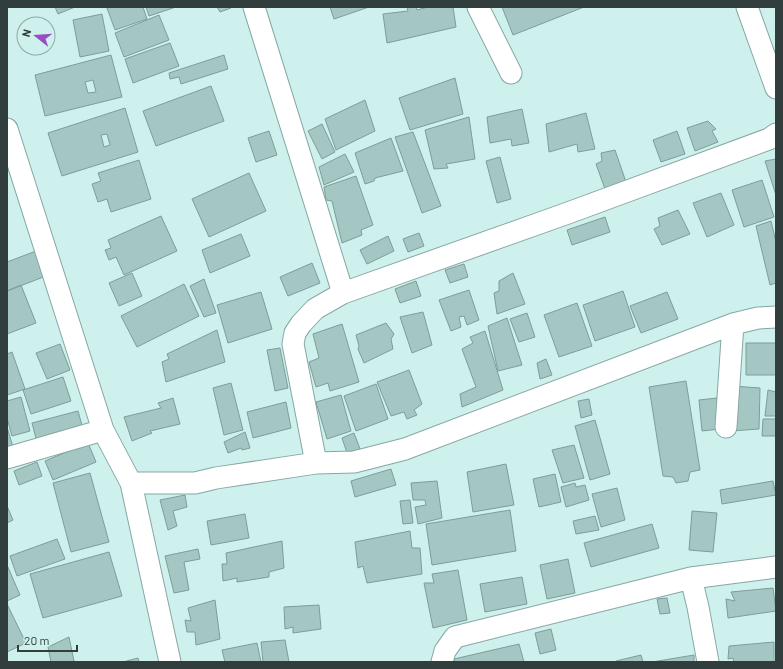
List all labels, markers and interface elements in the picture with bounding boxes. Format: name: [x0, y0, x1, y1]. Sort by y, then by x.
north arrow: [16, 16, 56, 56]
text: N: [19, 28, 33, 38]
scale bar: [18, 627, 77, 653]
text: 20 m: [24, 633, 50, 647]

